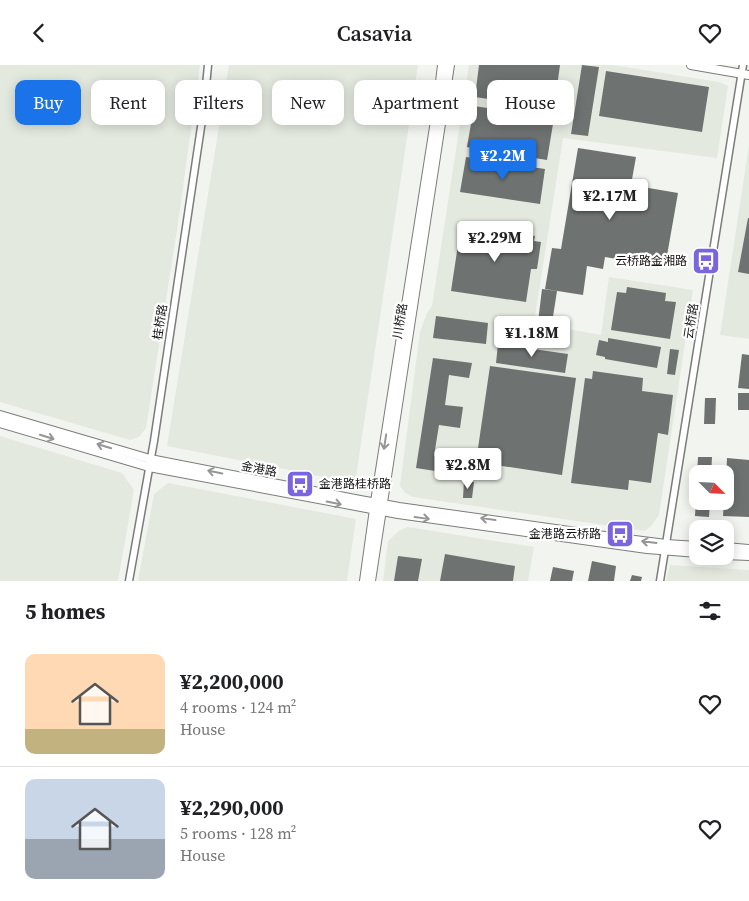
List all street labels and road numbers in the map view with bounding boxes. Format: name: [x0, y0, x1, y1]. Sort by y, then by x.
street label: 川桥路: [389, 302, 411, 340]
street label: 云桥路: [680, 302, 702, 340]
street label: 桂桥路: [149, 303, 171, 341]
street label: 金港路: [240, 458, 278, 480]

